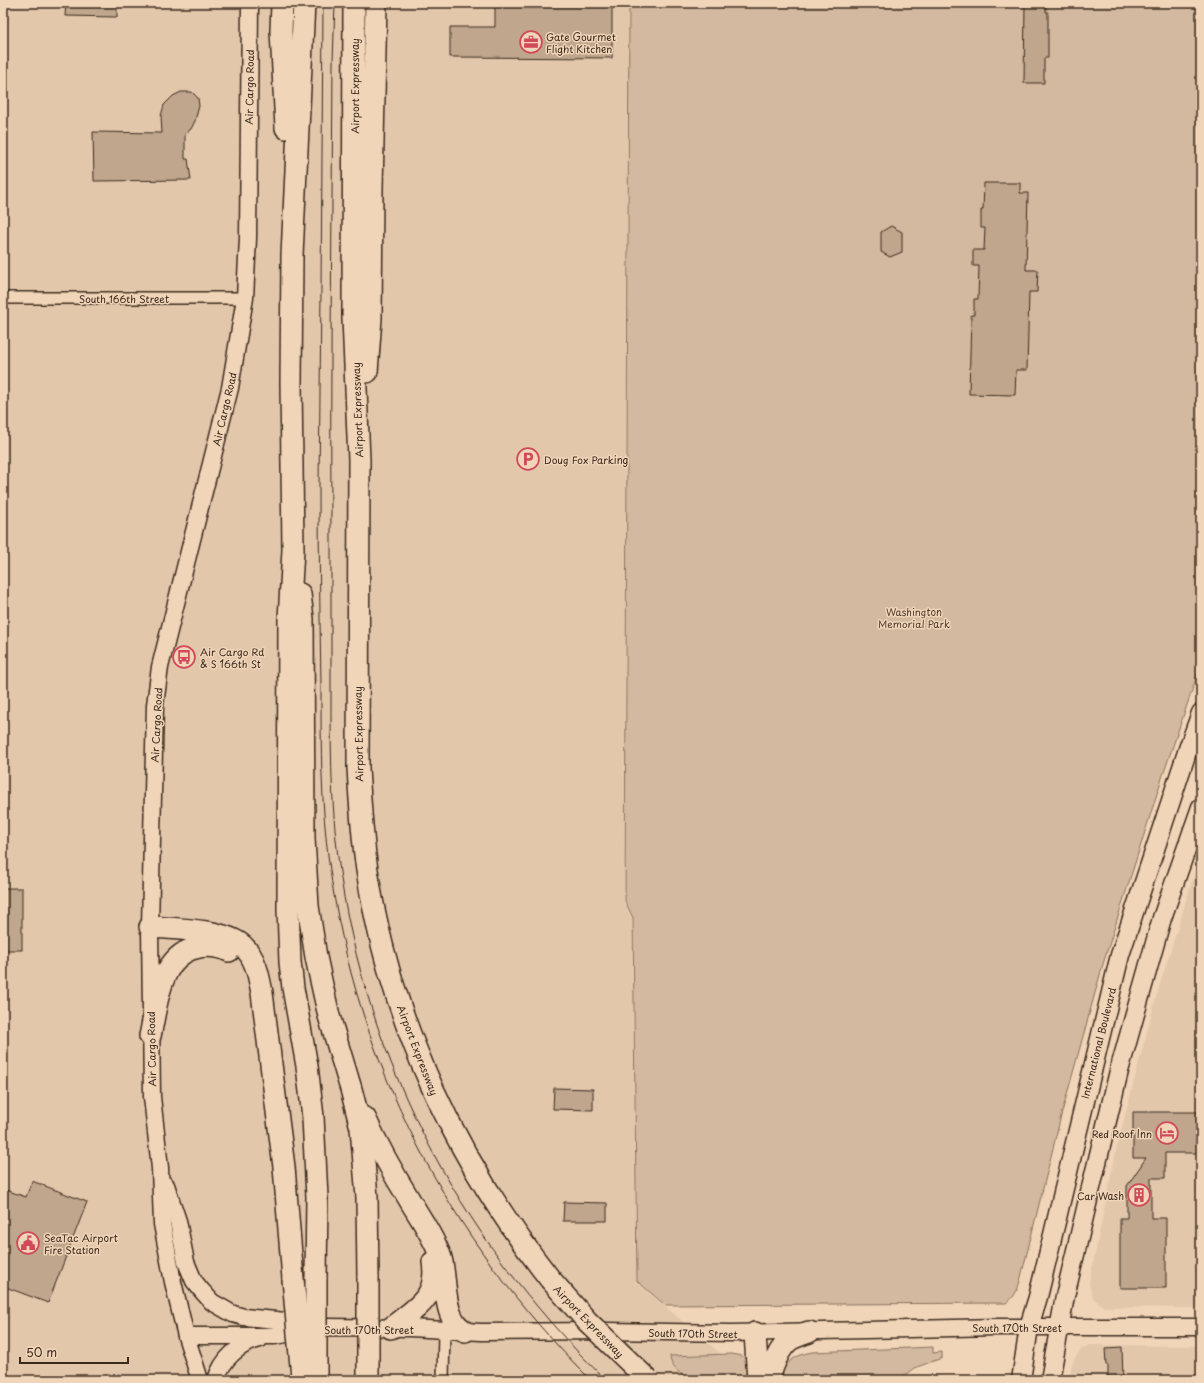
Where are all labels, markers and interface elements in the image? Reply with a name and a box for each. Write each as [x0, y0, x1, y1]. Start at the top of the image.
office icon: Gate Gourmet Flight Kitchen [518, 29, 544, 55]
place label: Gate Gourmet Flight Kitchen [546, 29, 616, 56]
street label: Airport Expressway [347, 38, 363, 134]
street label: Air Cargo Road [241, 49, 257, 125]
street label: South 166th Street [79, 291, 169, 306]
street label: Airport Expressway [348, 362, 367, 458]
street label: Air Cargo Road [208, 370, 240, 447]
parking icon: Doug Fox Parking [515, 446, 541, 472]
place label: Doug Fox Parking [544, 452, 629, 467]
park label: Washington Memorial Park [878, 604, 950, 631]
bus stop icon: Air Cargo Rd & S 166th St [171, 644, 197, 670]
place label: Air Cargo Rd & S 166th St [200, 644, 264, 671]
street label: Airport Expressway [350, 686, 367, 782]
street label: Air Cargo Road [147, 687, 165, 763]
street label: International Boulevard [1077, 986, 1119, 1100]
street label: Airport Expressway [393, 1003, 442, 1098]
street label: Air Cargo Road [143, 1011, 159, 1087]
hotel icon: Red Roof Inn [1154, 1120, 1180, 1146]
place label: Red Roof Inn [1092, 1126, 1152, 1141]
building icon: Car Wash [1126, 1182, 1152, 1208]
place label: Car Wash [1077, 1188, 1124, 1203]
public building icon: SeaTac Airport Fire Station [15, 1230, 41, 1256]
place label: SeaTac Airport Fire Station [44, 1230, 118, 1257]
street label: Airport Expressway [550, 1281, 628, 1361]
street label: South 170th Street [972, 1320, 1062, 1335]
street label: South 170th Street [324, 1322, 414, 1337]
street label: South 170th Street [648, 1325, 738, 1341]
scale bar [20, 1339, 128, 1365]
text: 50 m [26, 1343, 57, 1361]

